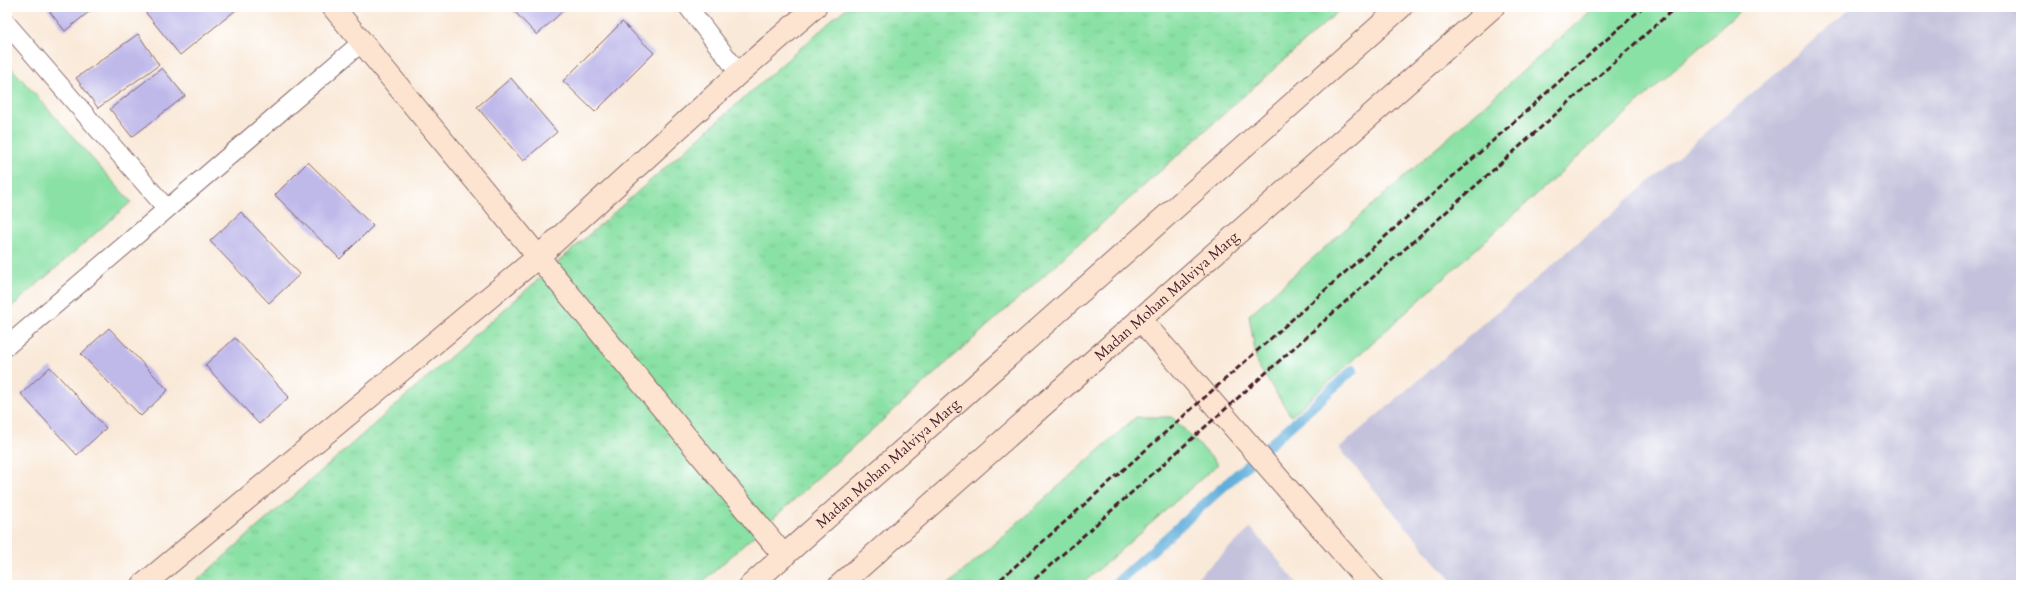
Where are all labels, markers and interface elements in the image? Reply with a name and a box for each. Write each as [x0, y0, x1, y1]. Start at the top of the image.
street label: Madan Mohan Malviya Marg [1090, 226, 1243, 365]
street label: Madan Mohan Malviya Marg [811, 394, 964, 533]

